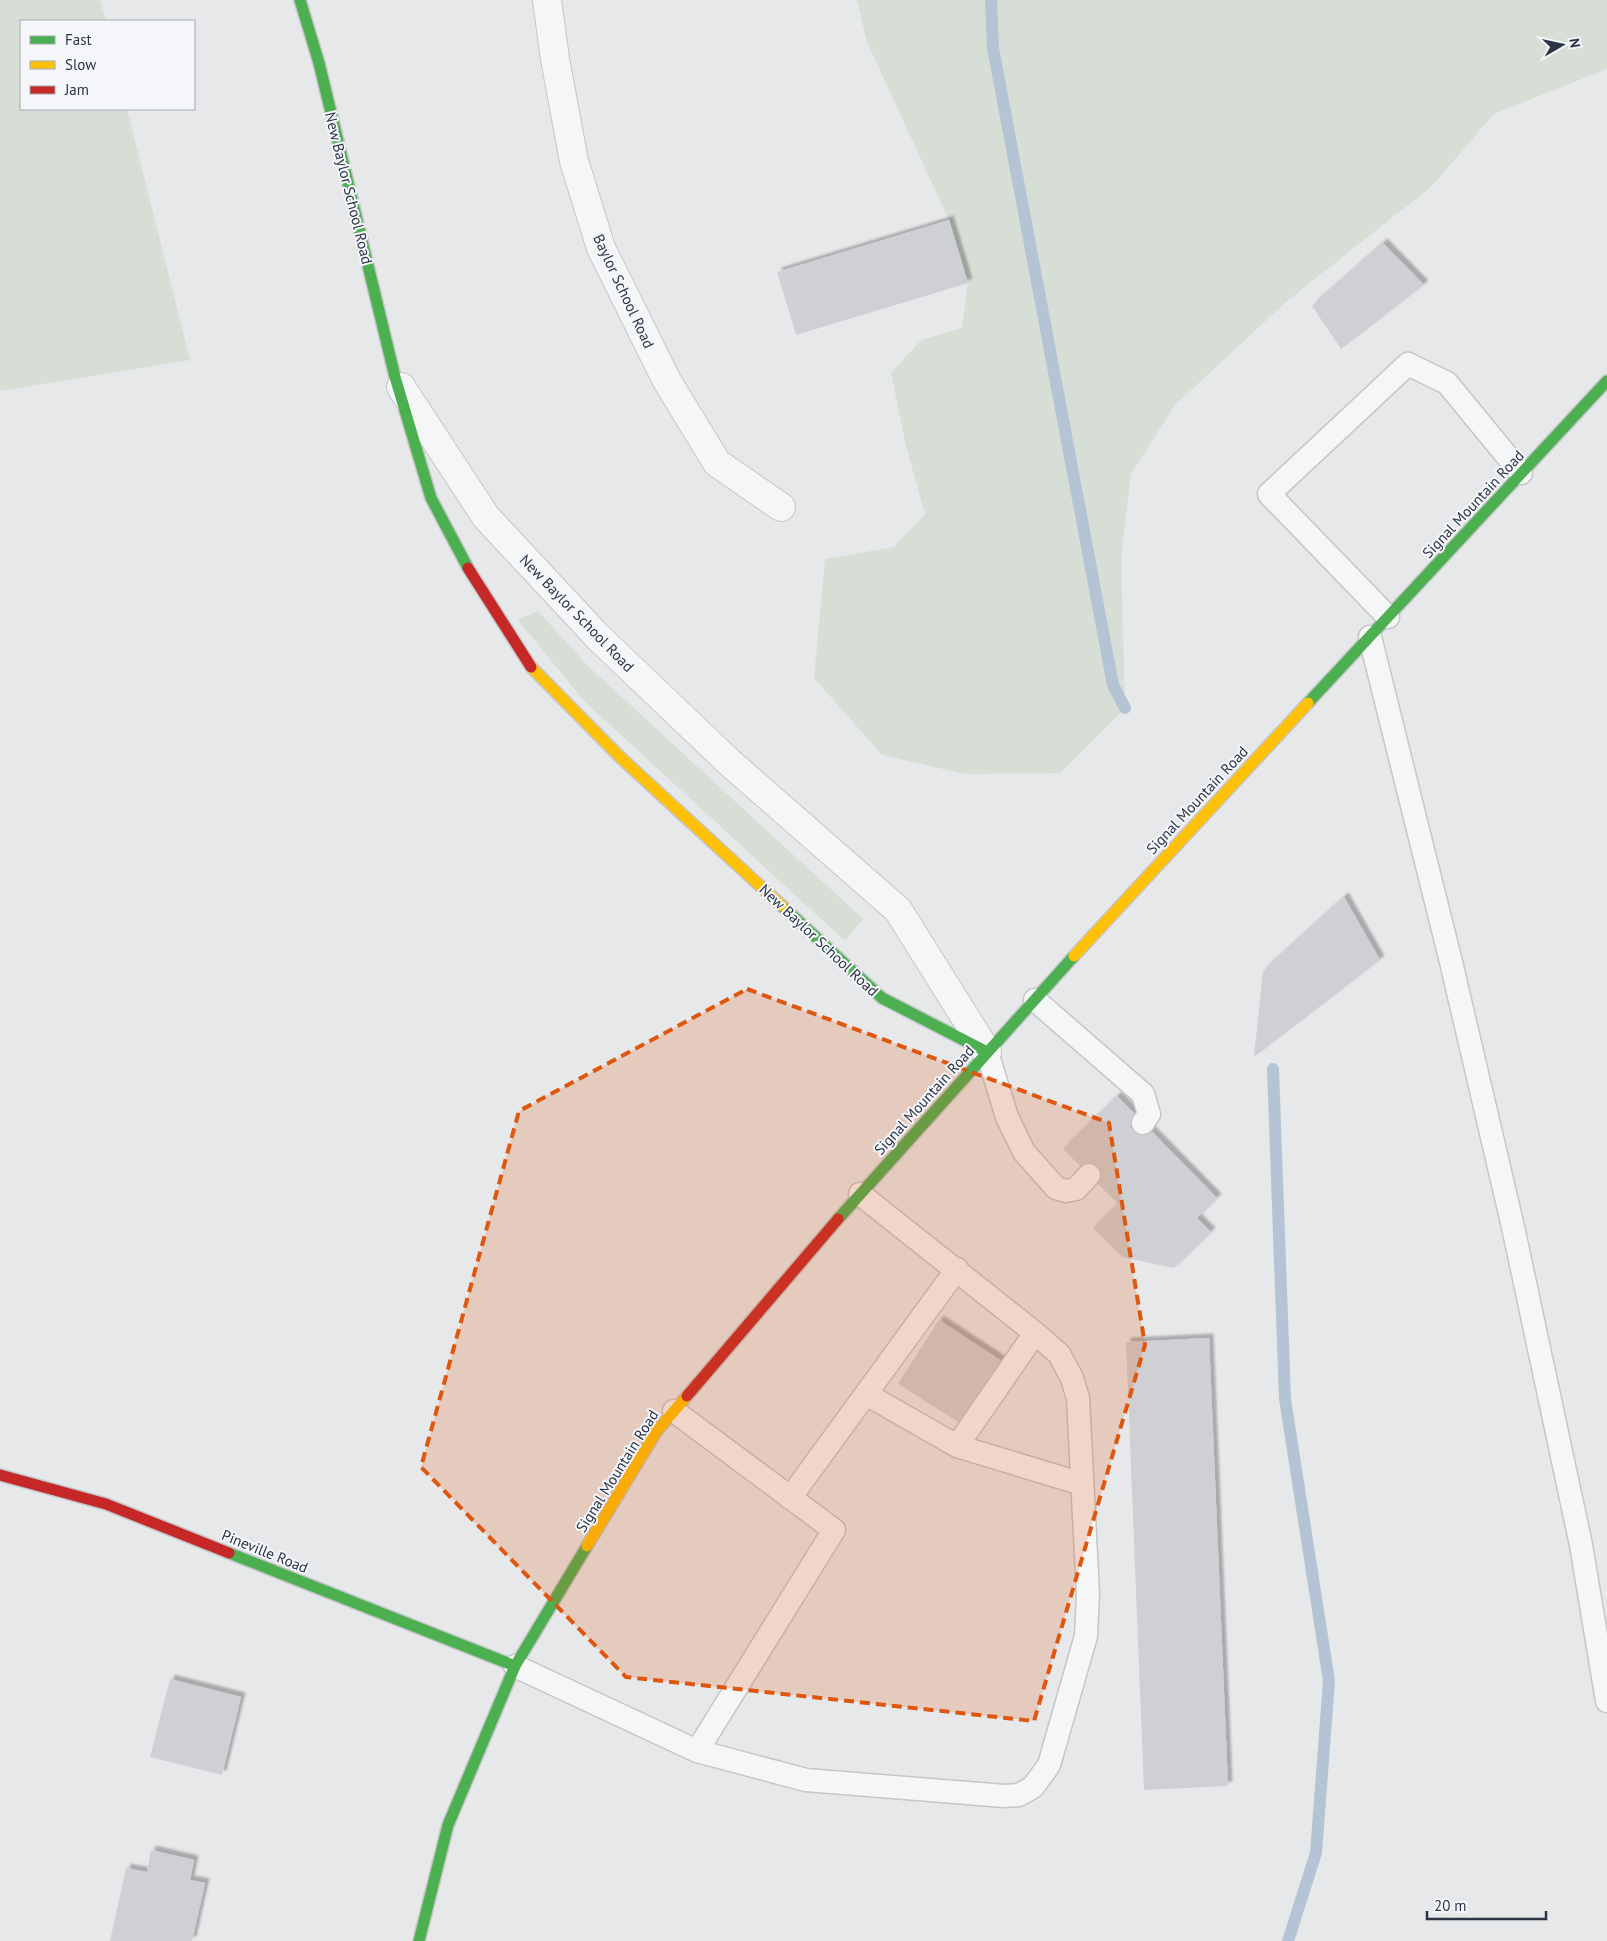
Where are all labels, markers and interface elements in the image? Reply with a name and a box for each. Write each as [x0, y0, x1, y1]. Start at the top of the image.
legend [20, 20, 195, 110]
north arrow [1537, 20, 1587, 70]
text: Fast [65, 30, 92, 49]
text: N [1565, 37, 1584, 49]
text: Slow [65, 55, 96, 74]
text: Jam [64, 80, 89, 99]
street label: New Baylor School Road [321, 110, 377, 266]
street label: Baylor School Road [589, 231, 659, 351]
street label: Signal Mountain Road [1418, 446, 1528, 562]
street label: New Baylor School Road [516, 550, 638, 676]
street label: Signal Mountain Road [1142, 742, 1252, 858]
street label: New Baylor School Road [755, 880, 883, 1000]
street label: Signal Mountain Road [870, 1041, 978, 1159]
street label: Signal Mountain Road [572, 1406, 662, 1536]
street label: Pineville Road [219, 1525, 311, 1577]
scale bar [1427, 1888, 1546, 1920]
text: 20 m [1434, 1896, 1467, 1915]

